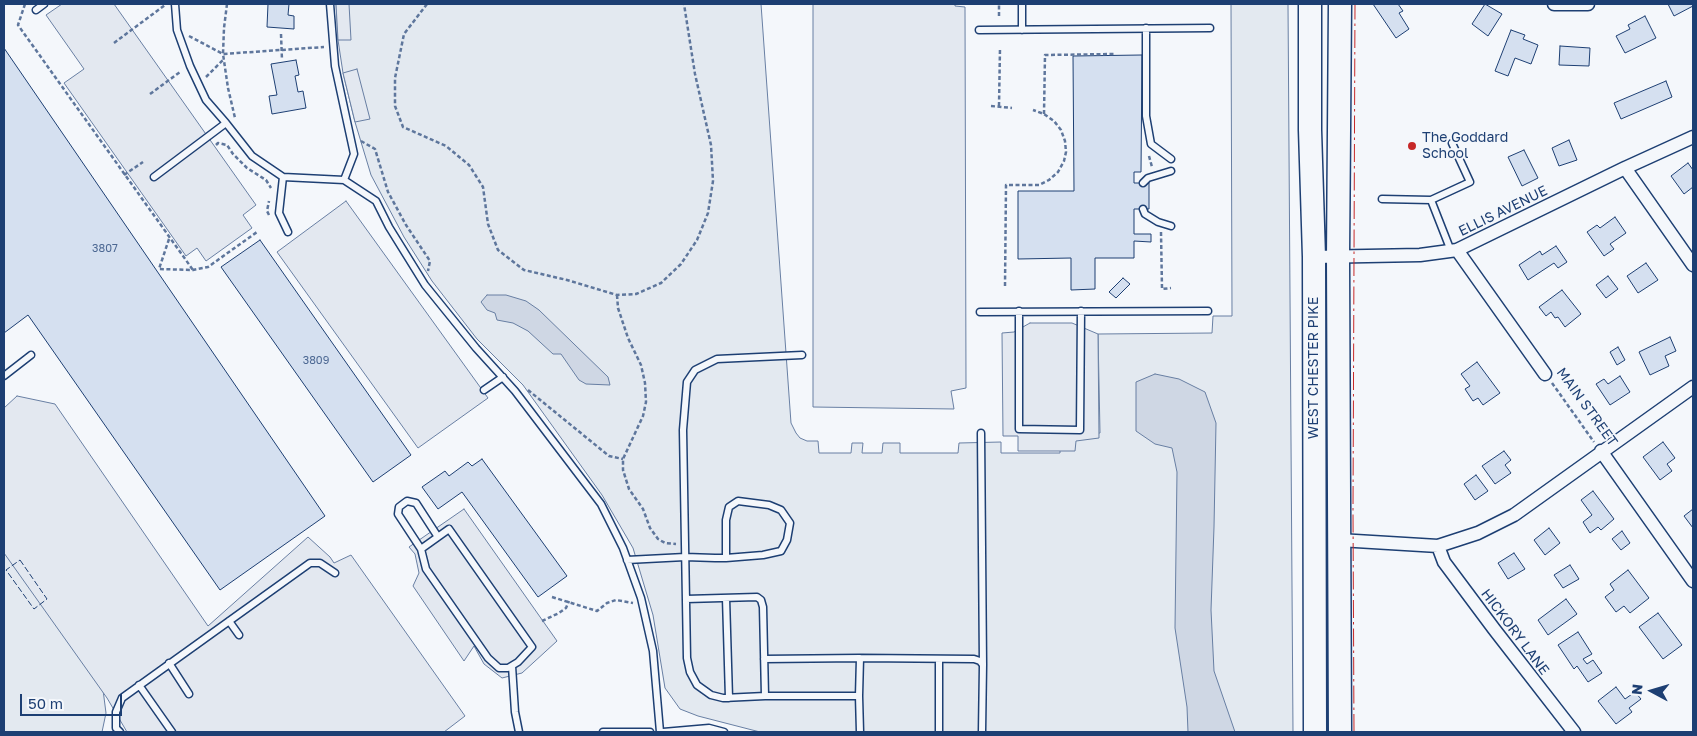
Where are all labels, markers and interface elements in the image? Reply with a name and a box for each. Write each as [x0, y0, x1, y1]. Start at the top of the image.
place label: The Goddard School [1422, 130, 1508, 162]
marker: The Goddard School [1406, 140, 1418, 152]
street label: ELLIS AVENUE [1456, 182, 1550, 240]
house number: 3807 [92, 242, 118, 256]
street label: WEST CHESTER PIKE [1306, 297, 1322, 439]
house number: 3809 [303, 354, 329, 368]
street label: MAIN STREET [1553, 364, 1621, 450]
street label: HICKORY LANE [1477, 586, 1553, 678]
north arrow [1627, 666, 1677, 716]
text: N [1628, 683, 1646, 696]
scale bar [22, 684, 125, 716]
text: 50 m [28, 694, 63, 712]

